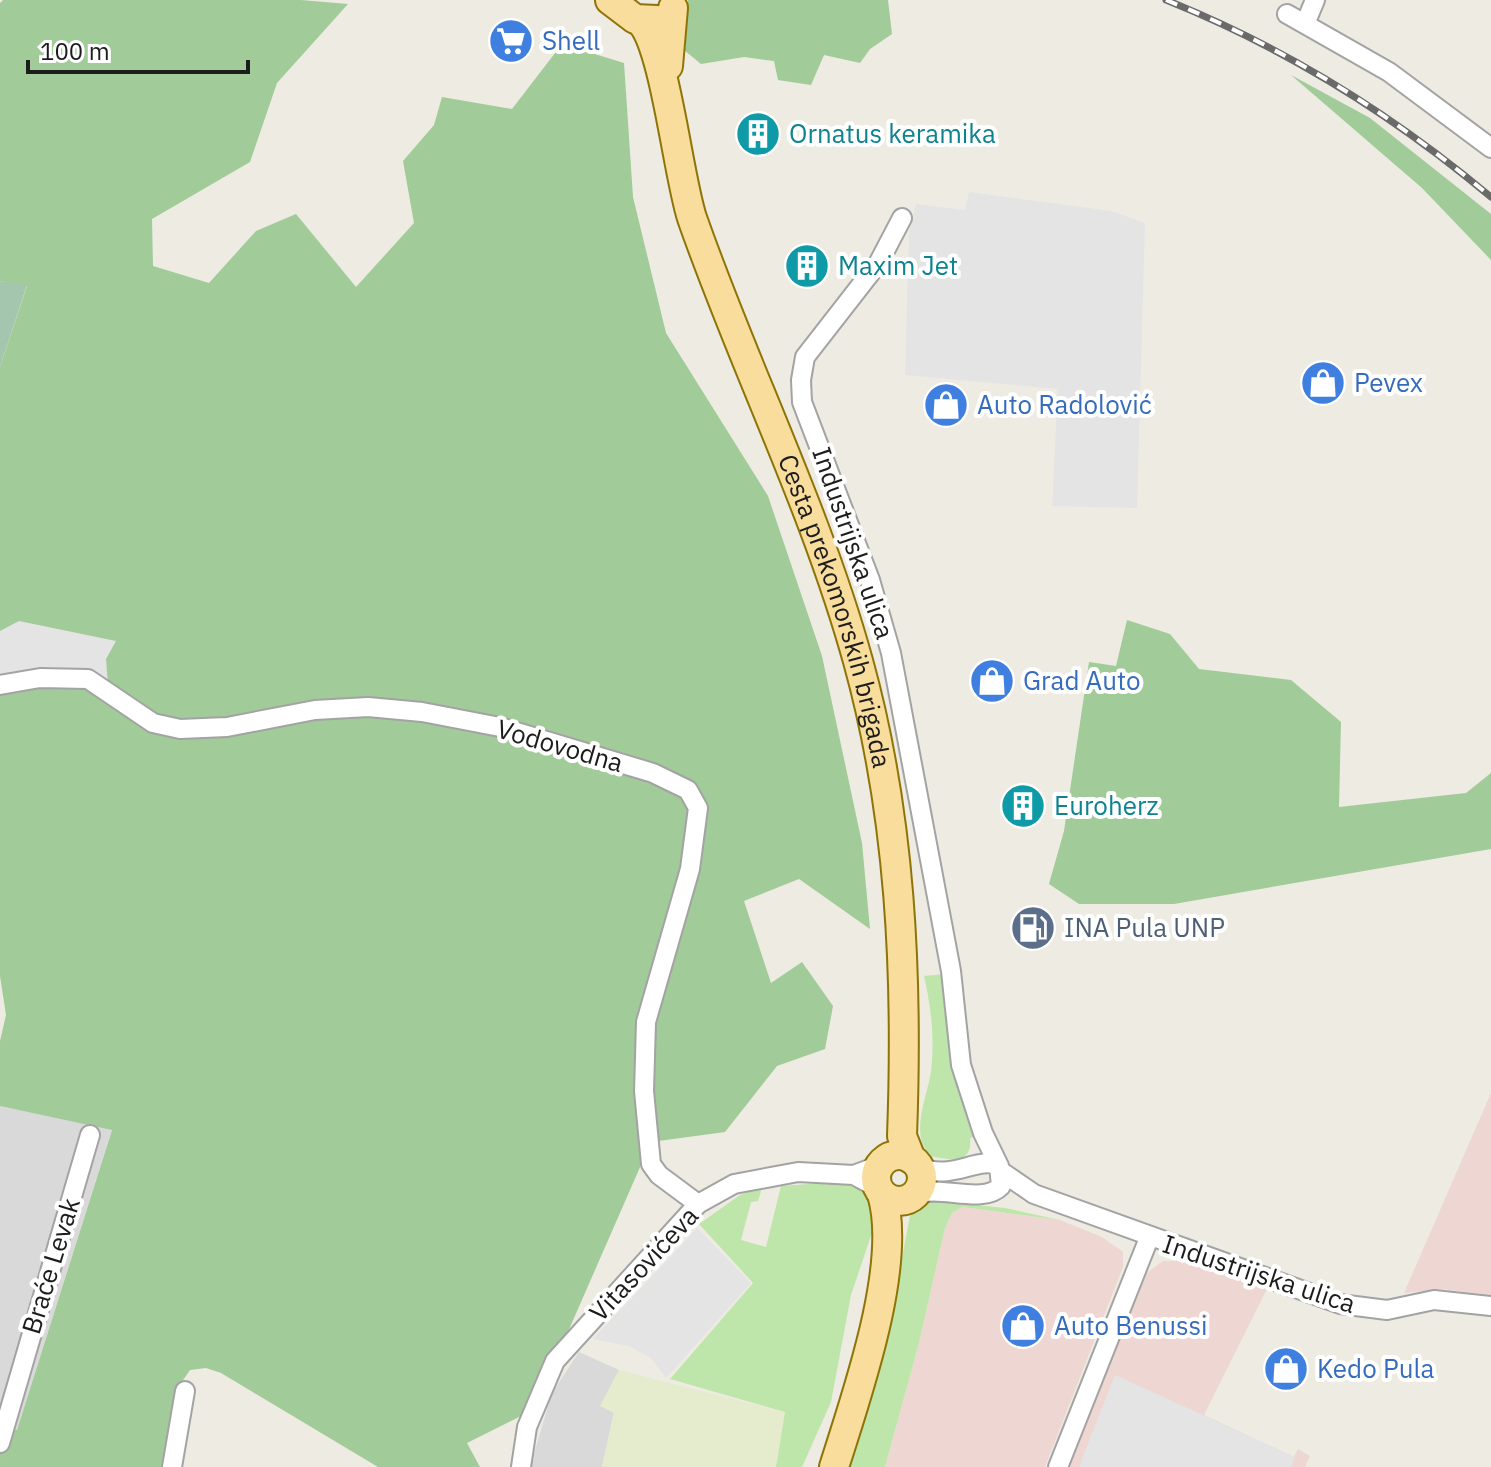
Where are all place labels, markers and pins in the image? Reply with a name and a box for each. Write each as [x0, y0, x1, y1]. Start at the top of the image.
supermarket icon: Shell [487, 17, 535, 65]
place label: Shell [542, 23, 600, 57]
building icon: Ornatus keramika [734, 110, 782, 158]
place label: Ornatus keramika [789, 116, 996, 150]
building icon: Maxim Jet [783, 242, 831, 290]
place label: Maxim Jet [838, 248, 958, 282]
shop icon: Pevex [1299, 359, 1347, 407]
place label: Pevex [1354, 365, 1423, 399]
shop icon: Auto Radolović [922, 381, 970, 429]
place label: Auto Radolović [977, 387, 1152, 421]
shop icon: Grad Auto [968, 657, 1016, 705]
place label: Grad Auto [1023, 663, 1141, 697]
building icon: Euroherz [999, 782, 1047, 830]
place label: Euroherz [1054, 788, 1159, 822]
fuel station icon: INA Pula UNP [1009, 904, 1057, 952]
place label: INA Pula UNP [1064, 910, 1225, 944]
shop icon: Auto Benussi [999, 1302, 1047, 1350]
place label: Auto Benussi [1054, 1308, 1208, 1342]
shop icon: Kedo Pula [1262, 1345, 1310, 1393]
place label: Kedo Pula [1317, 1351, 1434, 1385]

